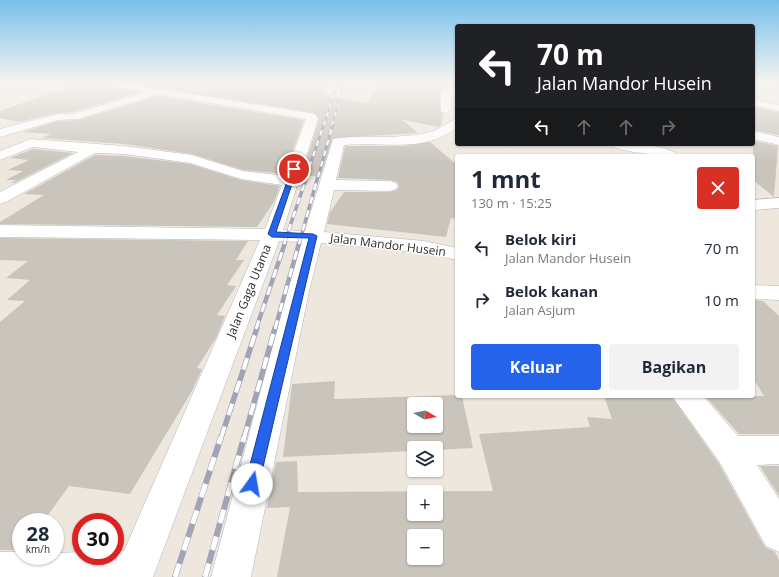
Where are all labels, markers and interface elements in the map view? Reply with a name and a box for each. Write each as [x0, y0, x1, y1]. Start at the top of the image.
text: 70 m [537, 35, 604, 73]
icon: left [471, 40, 523, 92]
text: Jalan Mandor Husein [537, 71, 712, 95]
icon: left [531, 116, 553, 138]
icon: ahead [573, 116, 595, 138]
icon: ahead [615, 116, 637, 138]
icon: right [657, 116, 679, 138]
pin [277, 152, 311, 186]
icon: arrive [283, 158, 305, 180]
text: 1 mnt [471, 162, 541, 195]
button: close [697, 167, 739, 209]
text: 130 m · 15:25 [471, 194, 552, 212]
street label: Jalan Mandor Husein [328, 229, 447, 260]
text: Belok kiri [505, 229, 576, 249]
icon: left [471, 237, 493, 259]
text: 70 m [704, 238, 739, 258]
street label: Jalan Gaga Utama [222, 242, 275, 341]
text: Jalan Mandor Husein [505, 249, 631, 267]
text: Belok kanan [505, 281, 598, 301]
icon: right [471, 289, 493, 311]
text: 10 m [704, 290, 739, 310]
text: Jalan Asjum [505, 301, 575, 319]
button: Keluar [471, 344, 601, 390]
button: Bagikan [609, 344, 739, 390]
north arrow [407, 397, 443, 433]
map controls [407, 397, 443, 565]
button: layers [407, 441, 443, 477]
position arrow [231, 463, 273, 505]
button: + [407, 485, 443, 521]
speed limit sign: 30 [72, 513, 124, 565]
text: 28 [27, 520, 49, 547]
button: − [407, 529, 443, 565]
text: km/h [26, 542, 50, 556]

